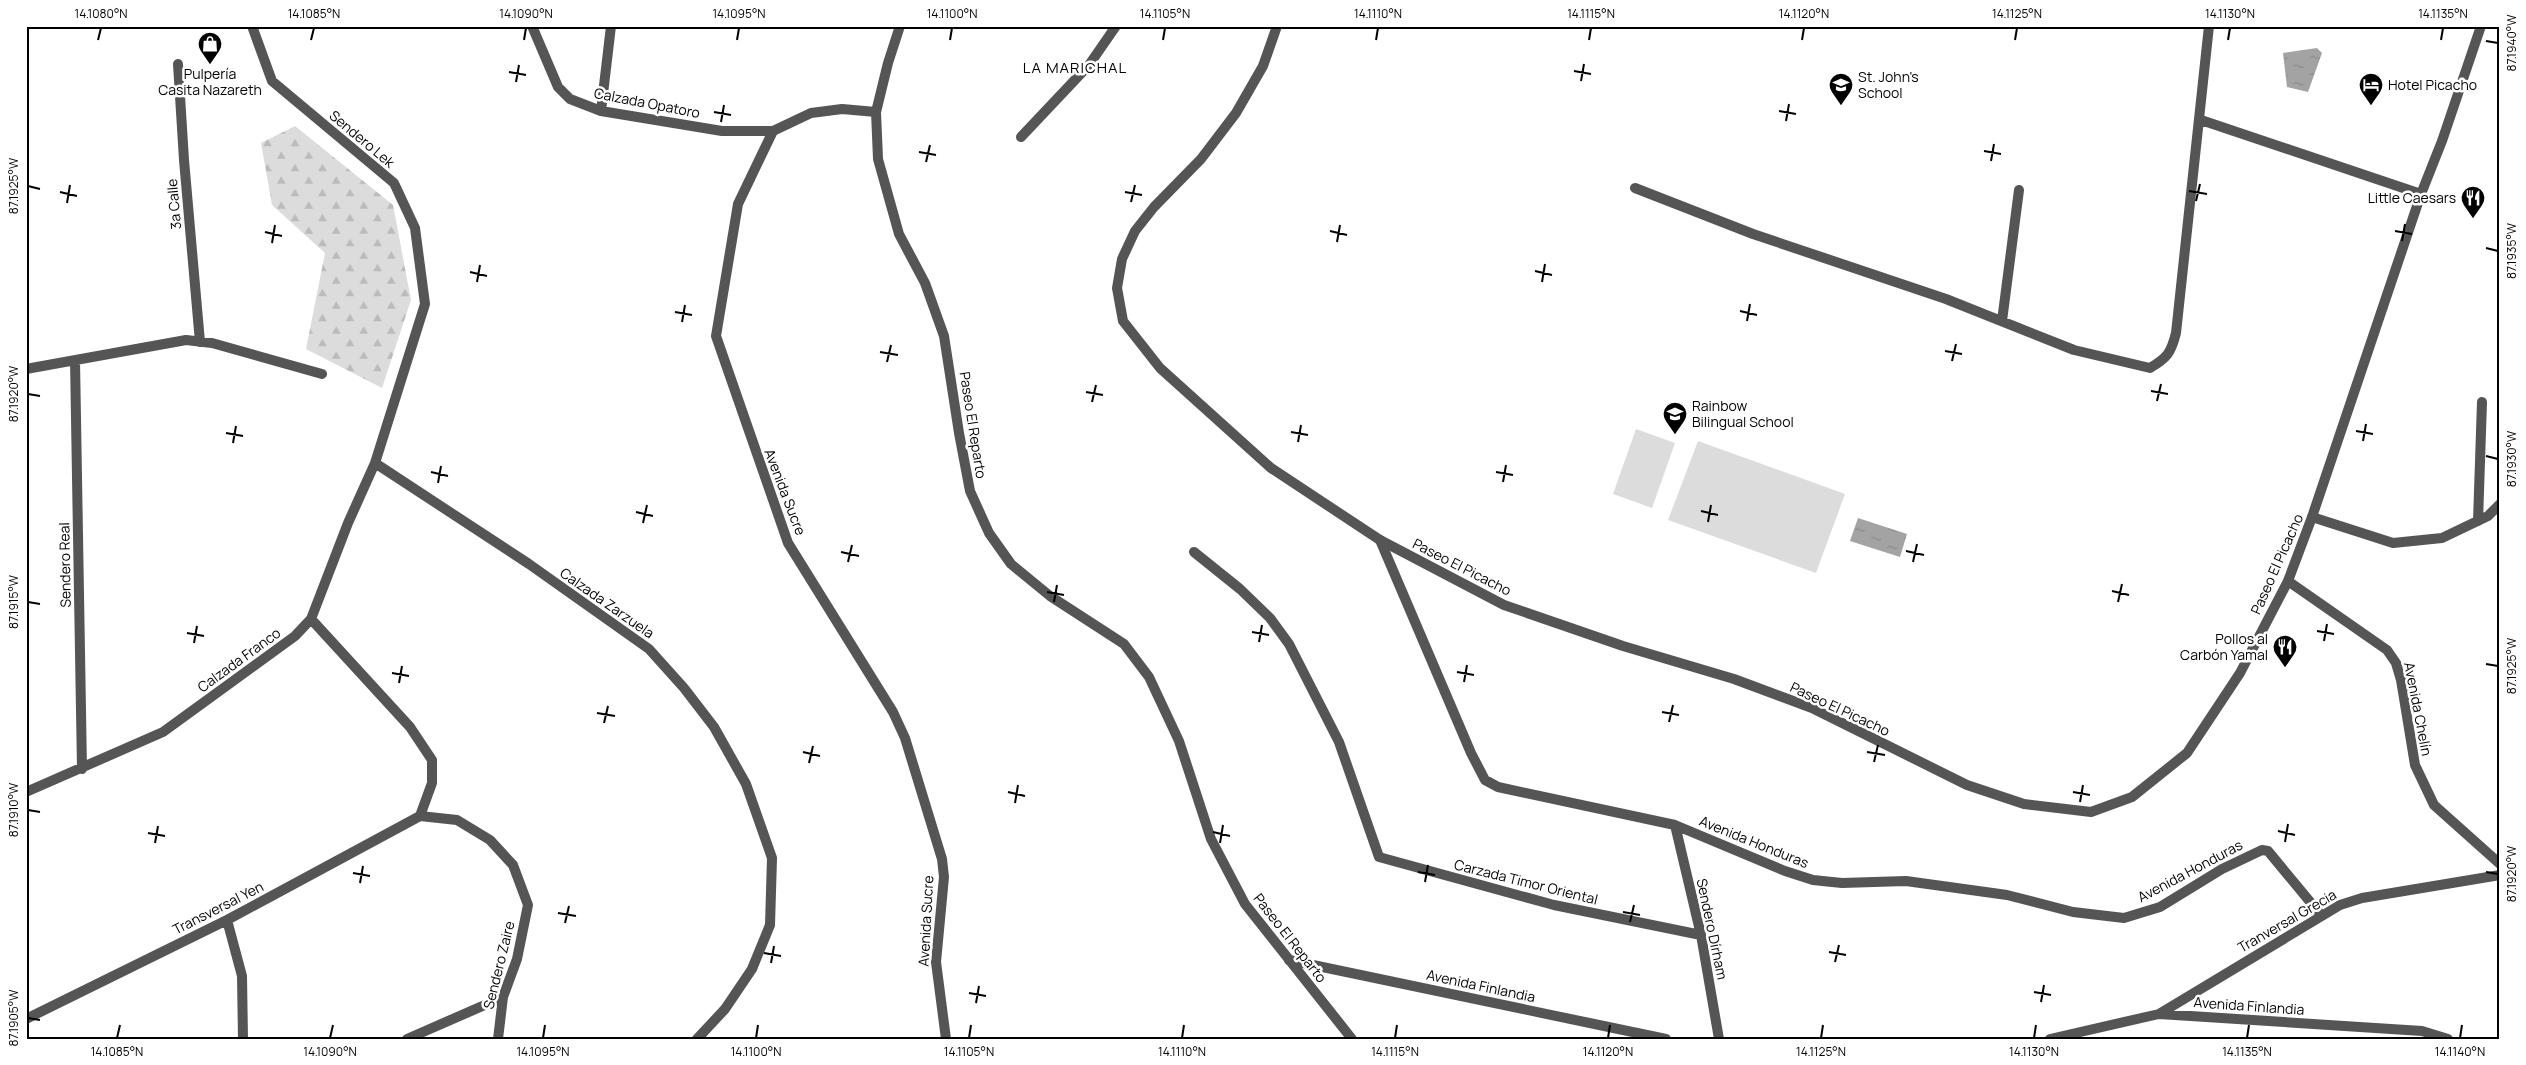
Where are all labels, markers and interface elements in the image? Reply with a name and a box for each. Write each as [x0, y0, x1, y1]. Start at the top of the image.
text: 14.1080°N [74, 5, 128, 22]
text: 14.1085°N [288, 5, 340, 22]
text: 14.1090°N [499, 5, 553, 22]
text: 14.1095°N [712, 5, 766, 22]
text: 14.1100°N [927, 5, 977, 22]
text: 14.1105°N [1140, 5, 1190, 22]
text: 14.1110°N [1354, 5, 1402, 22]
text: 14.1115°N [1567, 5, 1615, 22]
text: 14.1120°N [1779, 5, 1829, 22]
text: 14.1125°N [1992, 5, 2042, 22]
text: 14.1130°N [2205, 5, 2255, 22]
text: 14.1135°N [2418, 5, 2468, 22]
text: 87.1940°W [2503, 14, 2520, 71]
shop icon: Pulpería Casita Nazareth [197, 31, 223, 65]
district label: LA MARICHAL [1023, 57, 1127, 78]
place label: Pulpería Casita Nazareth [158, 64, 262, 99]
place label: St. John's School [1858, 67, 1919, 102]
school or university icon: St. John's School [1828, 72, 1854, 106]
hotel icon: Hotel Picacho [2358, 72, 2384, 106]
place label: Hotel Picacho [2388, 75, 2477, 94]
street label: Calzada Opatoro [592, 83, 702, 122]
street label: Sendero Lek [326, 106, 400, 172]
text: 87.1925°W [5, 157, 22, 214]
street label: 3a Calle [162, 178, 185, 230]
restaurant icon: Little Caesars [2460, 185, 2486, 219]
place label: Little Caesars [2368, 188, 2456, 207]
text: 87.1935°W [2503, 222, 2520, 279]
text: 87.1920°W [5, 365, 22, 422]
street label: Paseo El Reparto [956, 370, 991, 480]
place label: Rainbow Bilingual School [1692, 396, 1794, 431]
school or university icon: Rainbow Bilingual School [1662, 401, 1688, 435]
text: 87.1930°W [2503, 430, 2520, 487]
street label: Avenida Sucre [760, 446, 811, 538]
street label: Paseo El Picacho [2246, 511, 2307, 617]
street label: Sendero Real [54, 522, 75, 608]
street label: Paseo El Picacho [1410, 534, 1515, 600]
street label: Calzada Zarzuela [556, 563, 658, 642]
text: 87.1915°W [5, 574, 22, 629]
street label: Calzada Franco [193, 623, 284, 696]
place label: Pollos al Carbón Yamal [2180, 629, 2268, 664]
restaurant icon: Pollos al Carbón Yamal [2272, 634, 2298, 668]
text: 87.1925°W [2503, 637, 2520, 694]
street label: Avenida Chelín [2400, 660, 2437, 757]
street label: Paseo El Picacho [1787, 677, 1893, 740]
text: 87.1910°W [5, 782, 22, 837]
street label: Avenida Honduras [1697, 811, 1812, 872]
street label: Avenida Honduras [2134, 835, 2246, 906]
text: 87.1920°W [2503, 845, 2520, 902]
street label: Carzada Timor Oriental [1452, 854, 1600, 909]
street label: Avenida Sucre [914, 875, 937, 967]
street label: Transversal Yen [169, 877, 266, 939]
street label: Sendero Dírham [1692, 877, 1733, 981]
street label: Tranversal Grecia [2234, 885, 2340, 957]
street label: Paseo El Reparto [1250, 889, 1331, 986]
street label: Sendero Zaire [478, 919, 519, 1011]
street label: Avenida Finlandia [1425, 965, 1537, 1006]
text: 87.1905°W [5, 989, 22, 1046]
street label: Avenida Finlandia [2193, 992, 2305, 1019]
text: 14.1085°N [91, 1043, 143, 1060]
text: 14.1090°N [303, 1043, 357, 1060]
text: 14.1095°N [516, 1043, 570, 1060]
text: 14.1100°N [731, 1043, 781, 1060]
text: 14.1105°N [944, 1043, 994, 1060]
text: 14.1110°N [1158, 1043, 1206, 1060]
text: 14.1115°N [1371, 1043, 1419, 1060]
text: 14.1120°N [1583, 1043, 1633, 1060]
text: 14.1125°N [1796, 1043, 1846, 1060]
text: 14.1130°N [2009, 1043, 2059, 1060]
text: 14.1135°N [2222, 1043, 2272, 1060]
text: 14.1140°N [2435, 1043, 2485, 1060]

